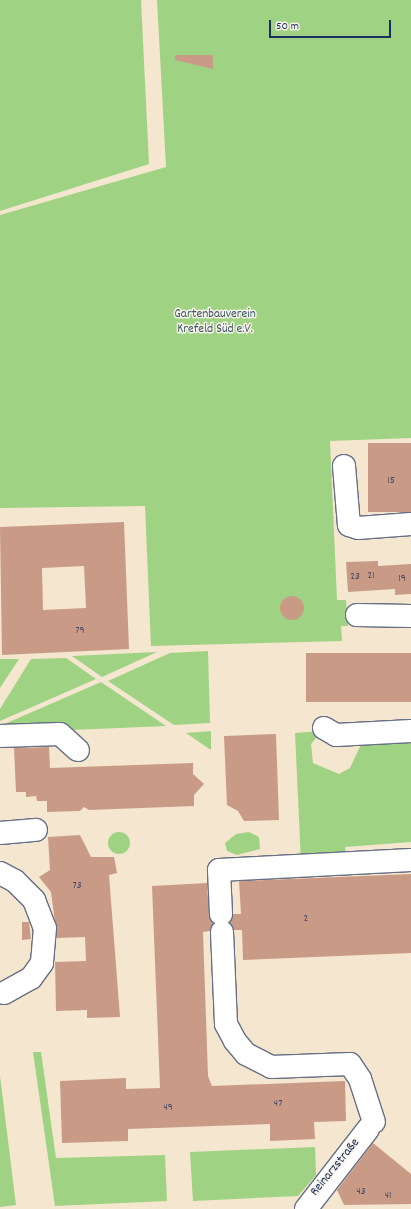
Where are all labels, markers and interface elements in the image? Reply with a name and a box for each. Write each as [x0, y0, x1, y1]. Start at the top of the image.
scale bar [271, 12, 393, 38]
text: 50 m [276, 18, 299, 35]
park label: Gartenbauverein Krefeld Süd e.V. [174, 308, 256, 339]
house number: 15 [387, 474, 395, 488]
house number: 21 [367, 569, 375, 583]
house number: 23 [350, 570, 360, 584]
house number: 19 [398, 572, 406, 586]
house number: 79 [75, 624, 85, 638]
house number: 73 [72, 879, 82, 893]
house number: 2 [304, 912, 308, 926]
house number: 47 [274, 1097, 282, 1111]
house number: 49 [163, 1101, 173, 1115]
street label: Reinarzstraße [308, 1136, 364, 1200]
house number: 43 [356, 1185, 366, 1199]
house number: 41 [385, 1189, 391, 1203]

